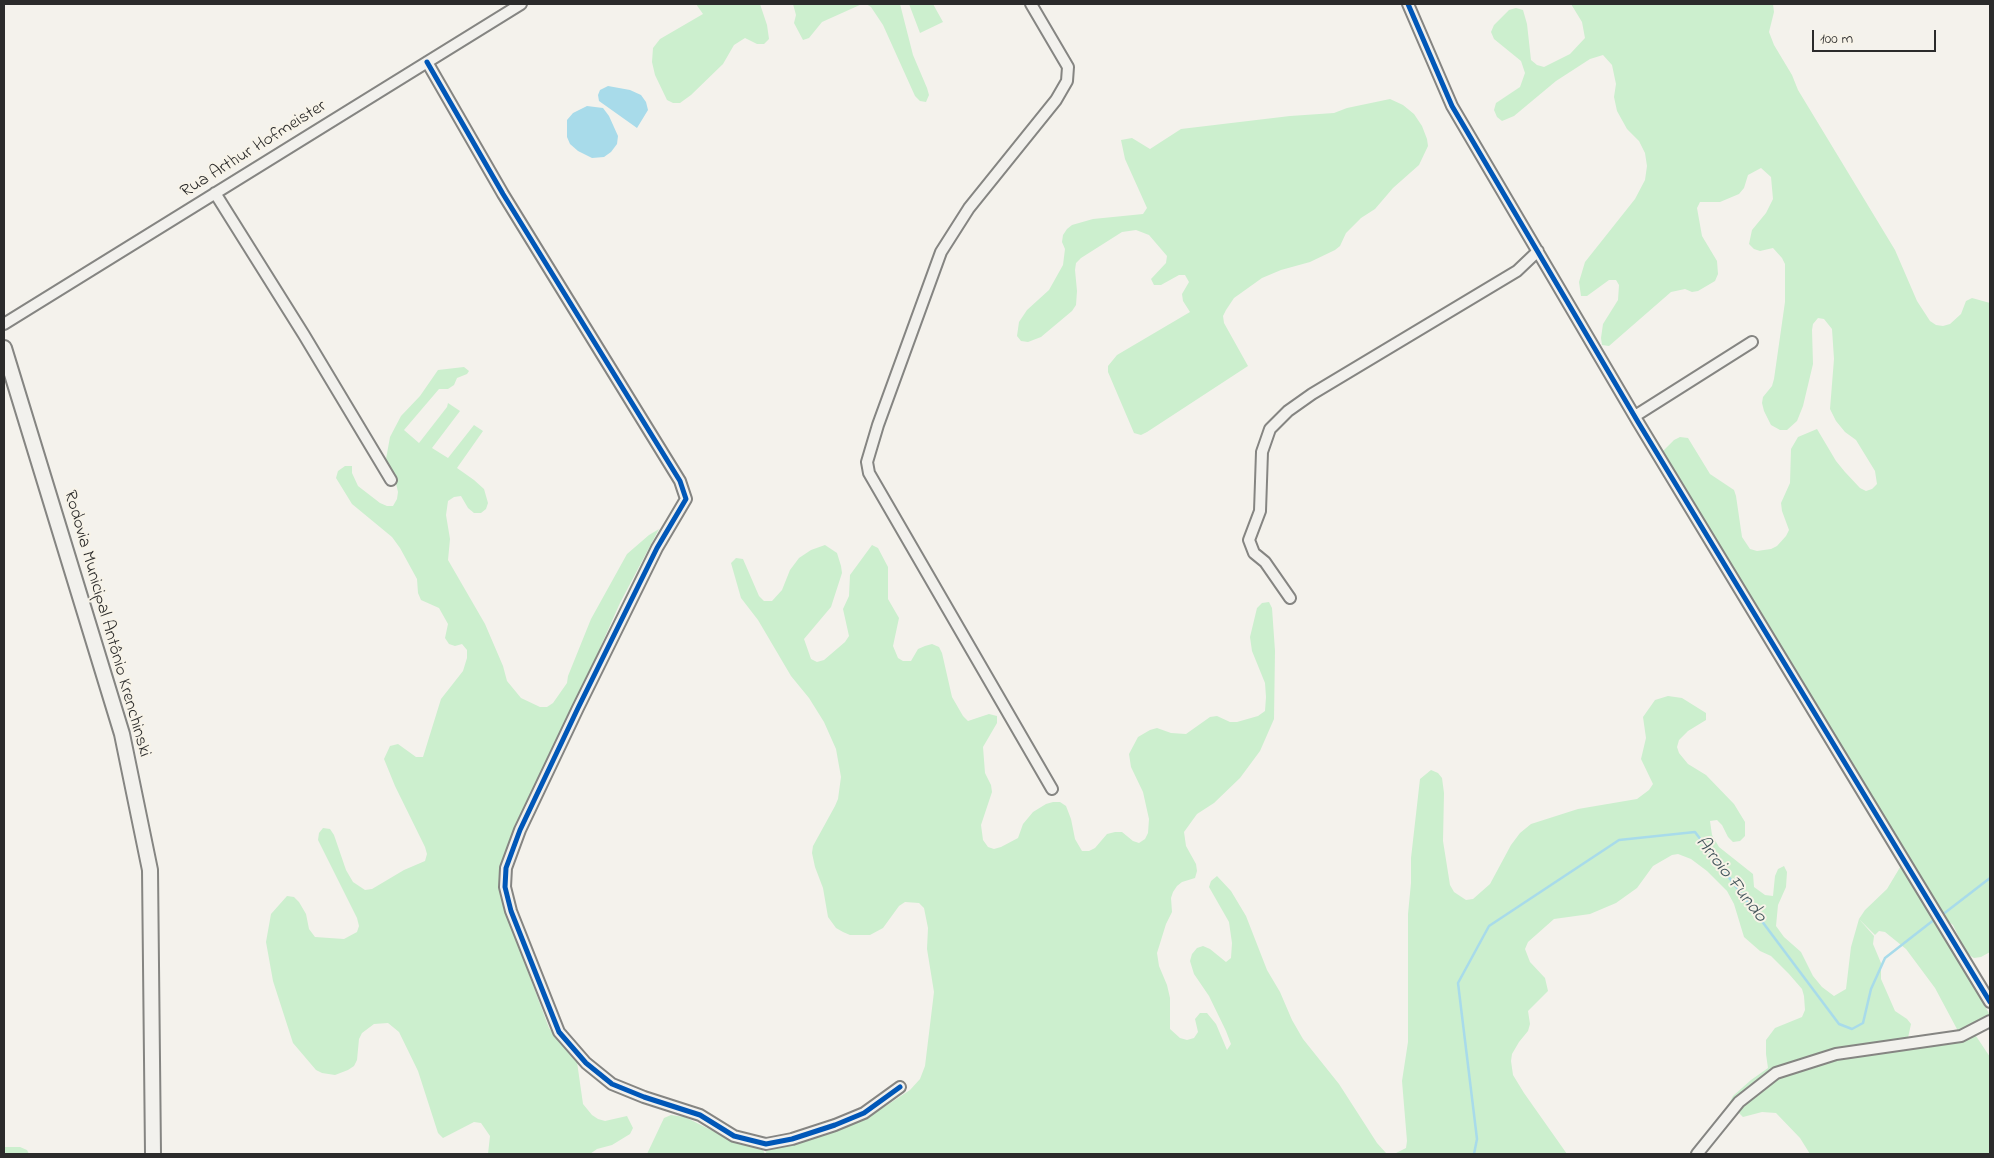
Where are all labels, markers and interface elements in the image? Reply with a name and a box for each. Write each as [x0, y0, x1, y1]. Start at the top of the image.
scale bar [1814, 20, 1938, 52]
text: 100 m [1820, 28, 1853, 50]
street label: Rua Arthur Hofmeister [177, 96, 331, 204]
street label: Rodovia Municipal Antônio Krenchinski [58, 488, 154, 760]
water label: Arroio Fundo [1689, 832, 1771, 928]

